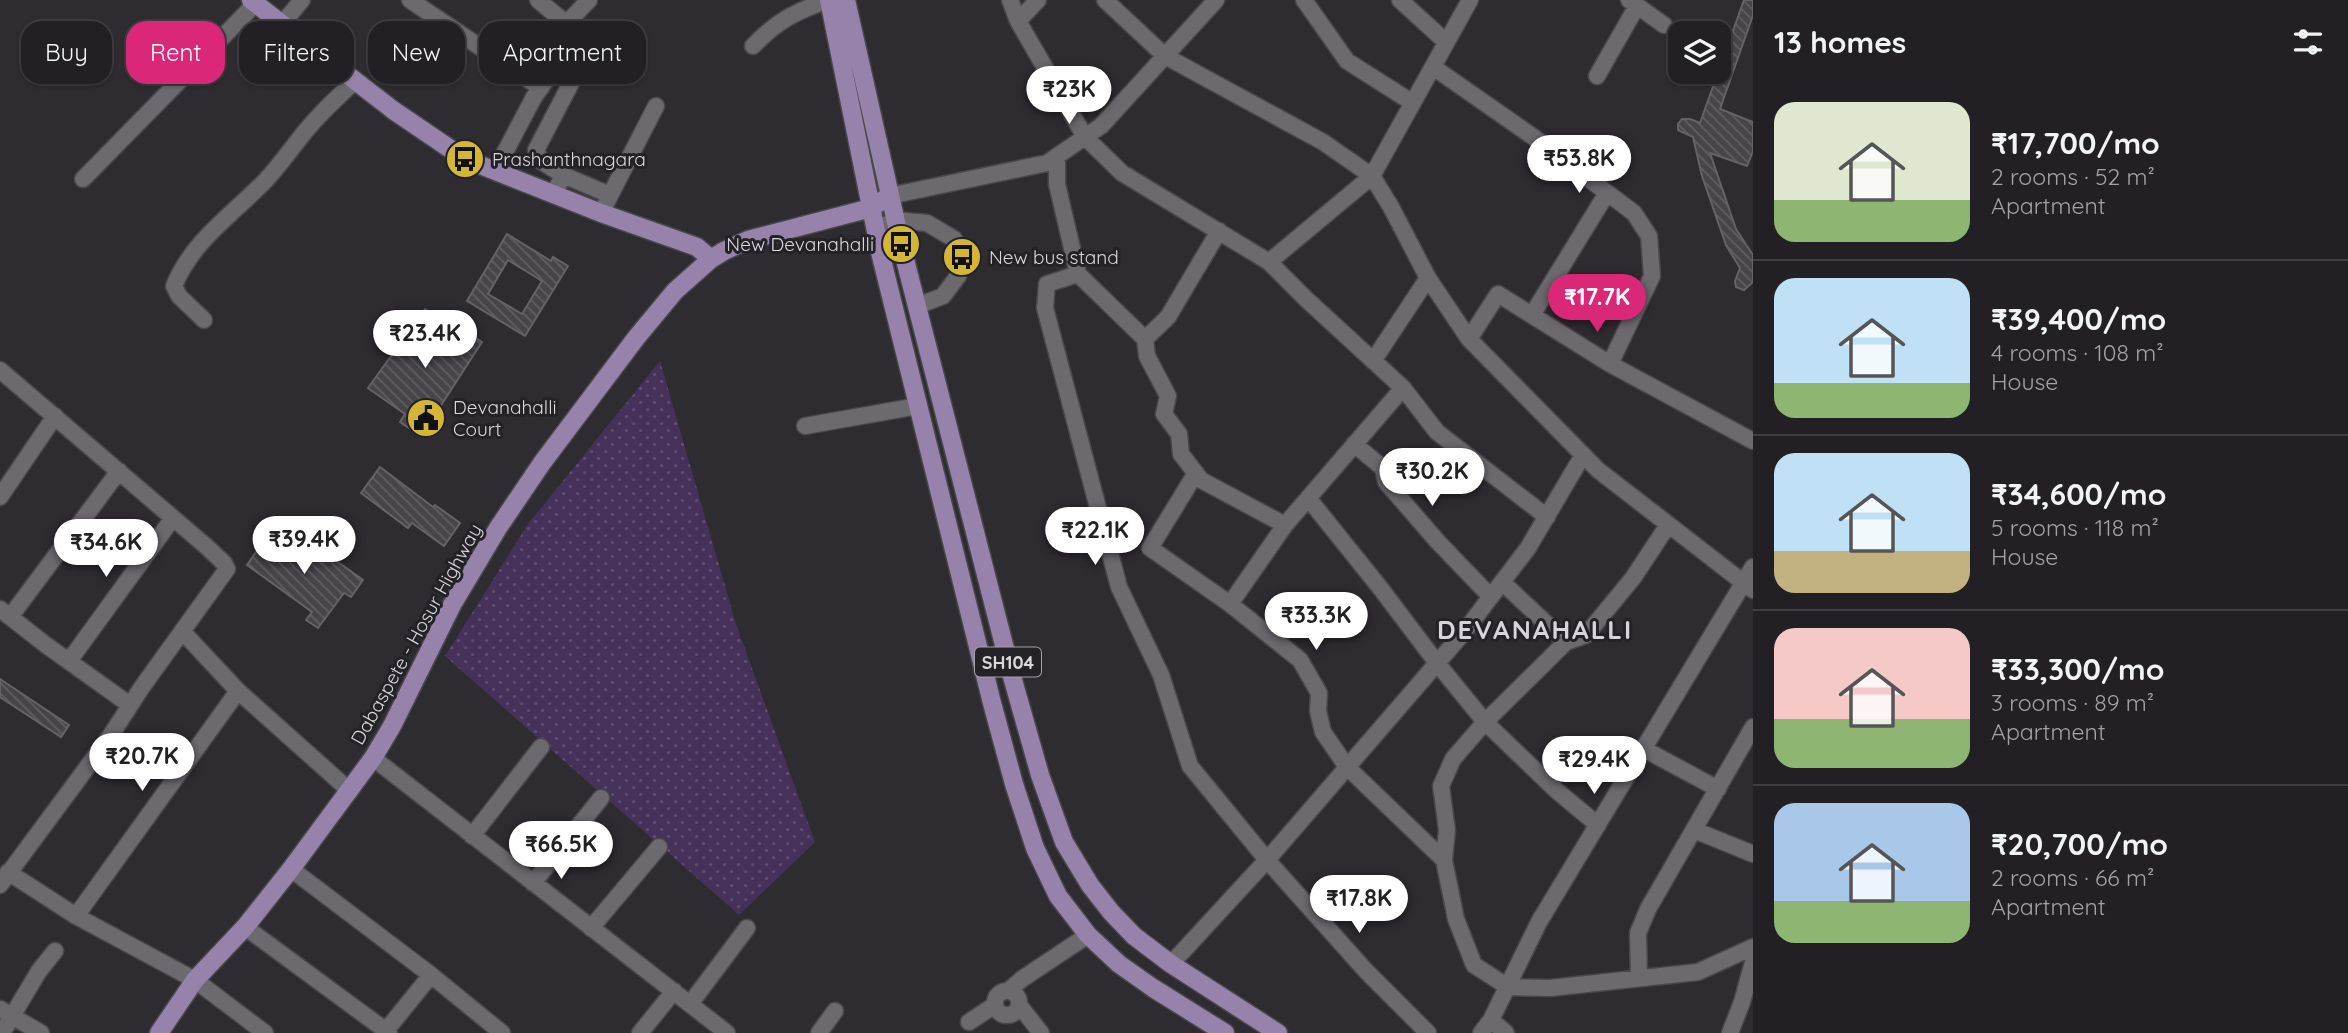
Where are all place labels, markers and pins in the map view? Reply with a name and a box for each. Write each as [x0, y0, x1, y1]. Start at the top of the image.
pin: ₹23K [1028, 66, 1110, 126]
pin: ₹53.8K [1522, 136, 1636, 195]
bus stop icon: Prashanthnagara [444, 138, 486, 180]
place label: Prashanthnagara [492, 147, 646, 171]
bus stop icon: New Devanahalli [880, 223, 922, 265]
place label: New Devanahalli [726, 232, 874, 256]
bus stop icon: New bus stand [941, 236, 983, 278]
place label: New bus stand [989, 245, 1119, 269]
pin: ₹17.7K [1540, 274, 1654, 334]
pin: ₹23.4K [368, 310, 482, 370]
place label: Devanahalli Court [453, 395, 557, 441]
public building icon: Devanahalli Court [405, 397, 447, 439]
pin: ₹30.2K [1375, 448, 1489, 508]
pin: ₹22.1K [1038, 508, 1152, 567]
pin: ₹39.4K [247, 516, 361, 576]
pin: ₹34.6K [49, 520, 163, 579]
pin: ₹33.3K [1259, 592, 1373, 652]
pin: ₹20.7K [85, 734, 199, 793]
pin: ₹29.4K [1537, 736, 1651, 796]
pin: ₹66.5K [504, 822, 618, 881]
pin: ₹17.8K [1302, 876, 1416, 935]

